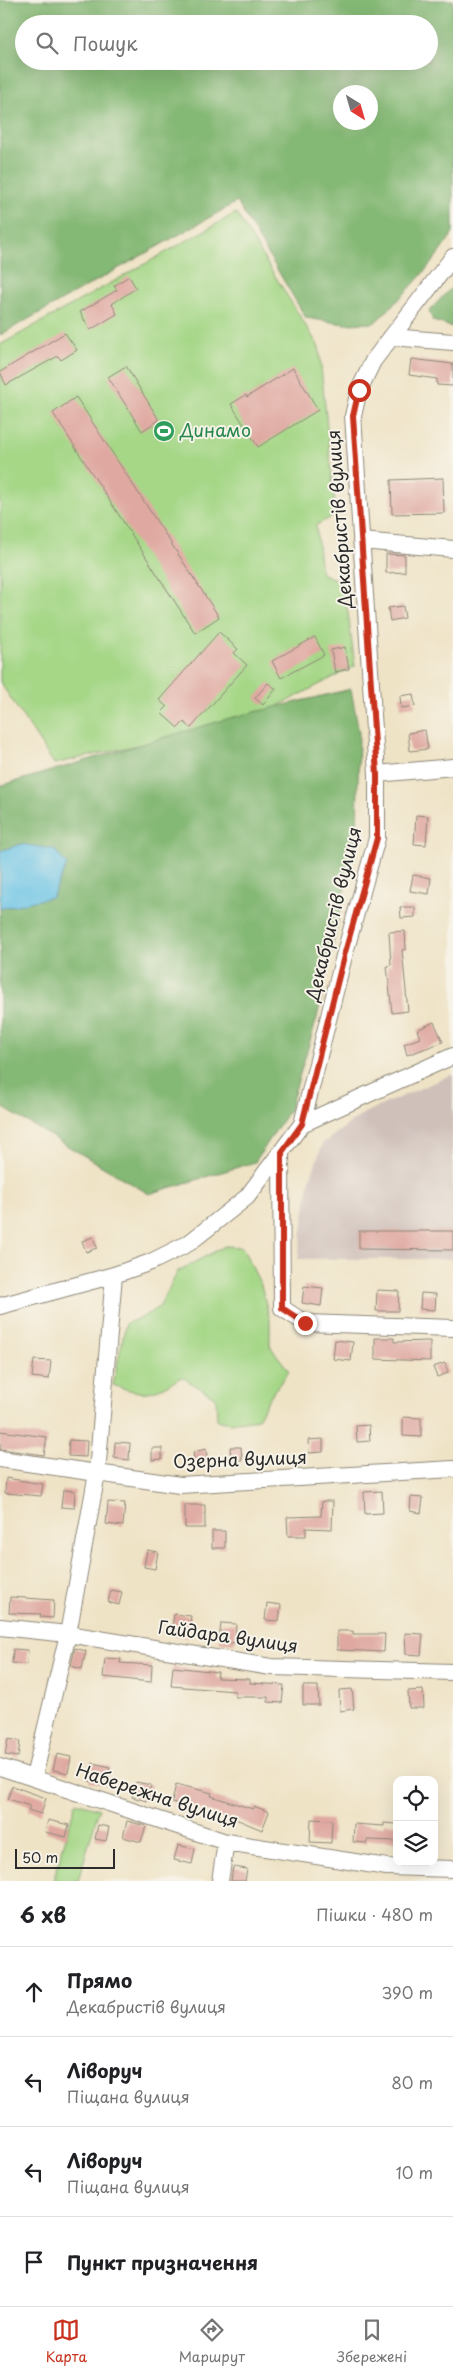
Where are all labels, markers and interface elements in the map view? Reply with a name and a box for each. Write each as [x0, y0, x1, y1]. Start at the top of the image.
search box [15, 15, 438, 70]
icon: search [33, 29, 61, 57]
text: Пошук [73, 29, 138, 57]
north arrow [333, 85, 378, 130]
route start [348, 379, 371, 402]
place label: Динамо [179, 416, 251, 443]
sports icon: Динамо [152, 419, 176, 443]
street label: Декабристів вулиця [319, 429, 358, 610]
street label: Декабристів вулиця [298, 824, 367, 1005]
route end [294, 1312, 317, 1335]
street label: Озерна вулиця [172, 1443, 307, 1474]
street label: Гайдара вулиця [157, 1612, 300, 1659]
street label: Набережна вулиця [73, 1756, 242, 1834]
map controls [393, 1776, 438, 1866]
button: locate [393, 1776, 438, 1821]
button: layers [393, 1821, 438, 1866]
scale bar [15, 1846, 115, 1869]
text: 50 m [22, 1847, 58, 1868]
text: 6 хв [20, 1898, 66, 1930]
text: Пішки · 480 m [316, 1902, 433, 1926]
text: Прямо [67, 1966, 132, 1994]
icon: ahead [20, 1978, 48, 2006]
text: 390 m [382, 1980, 433, 2004]
text: Декабристів вулиця [67, 1994, 226, 2018]
text: Ліворуч [67, 2056, 143, 2084]
icon: left [20, 2068, 48, 2096]
text: 80 m [391, 2070, 433, 2094]
text: Піщана вулиця [67, 2084, 190, 2108]
text: Ліворуч [67, 2146, 143, 2174]
icon: left [20, 2158, 48, 2186]
text: 10 m [396, 2160, 433, 2184]
text: Піщана вулиця [67, 2174, 190, 2198]
icon: arrive [20, 2248, 48, 2276]
text: Пункт призначення [67, 2248, 258, 2276]
tab: Карта [46, 2316, 87, 2367]
tab: Маршрут [179, 2316, 245, 2367]
tab: Збережені [337, 2316, 407, 2367]

